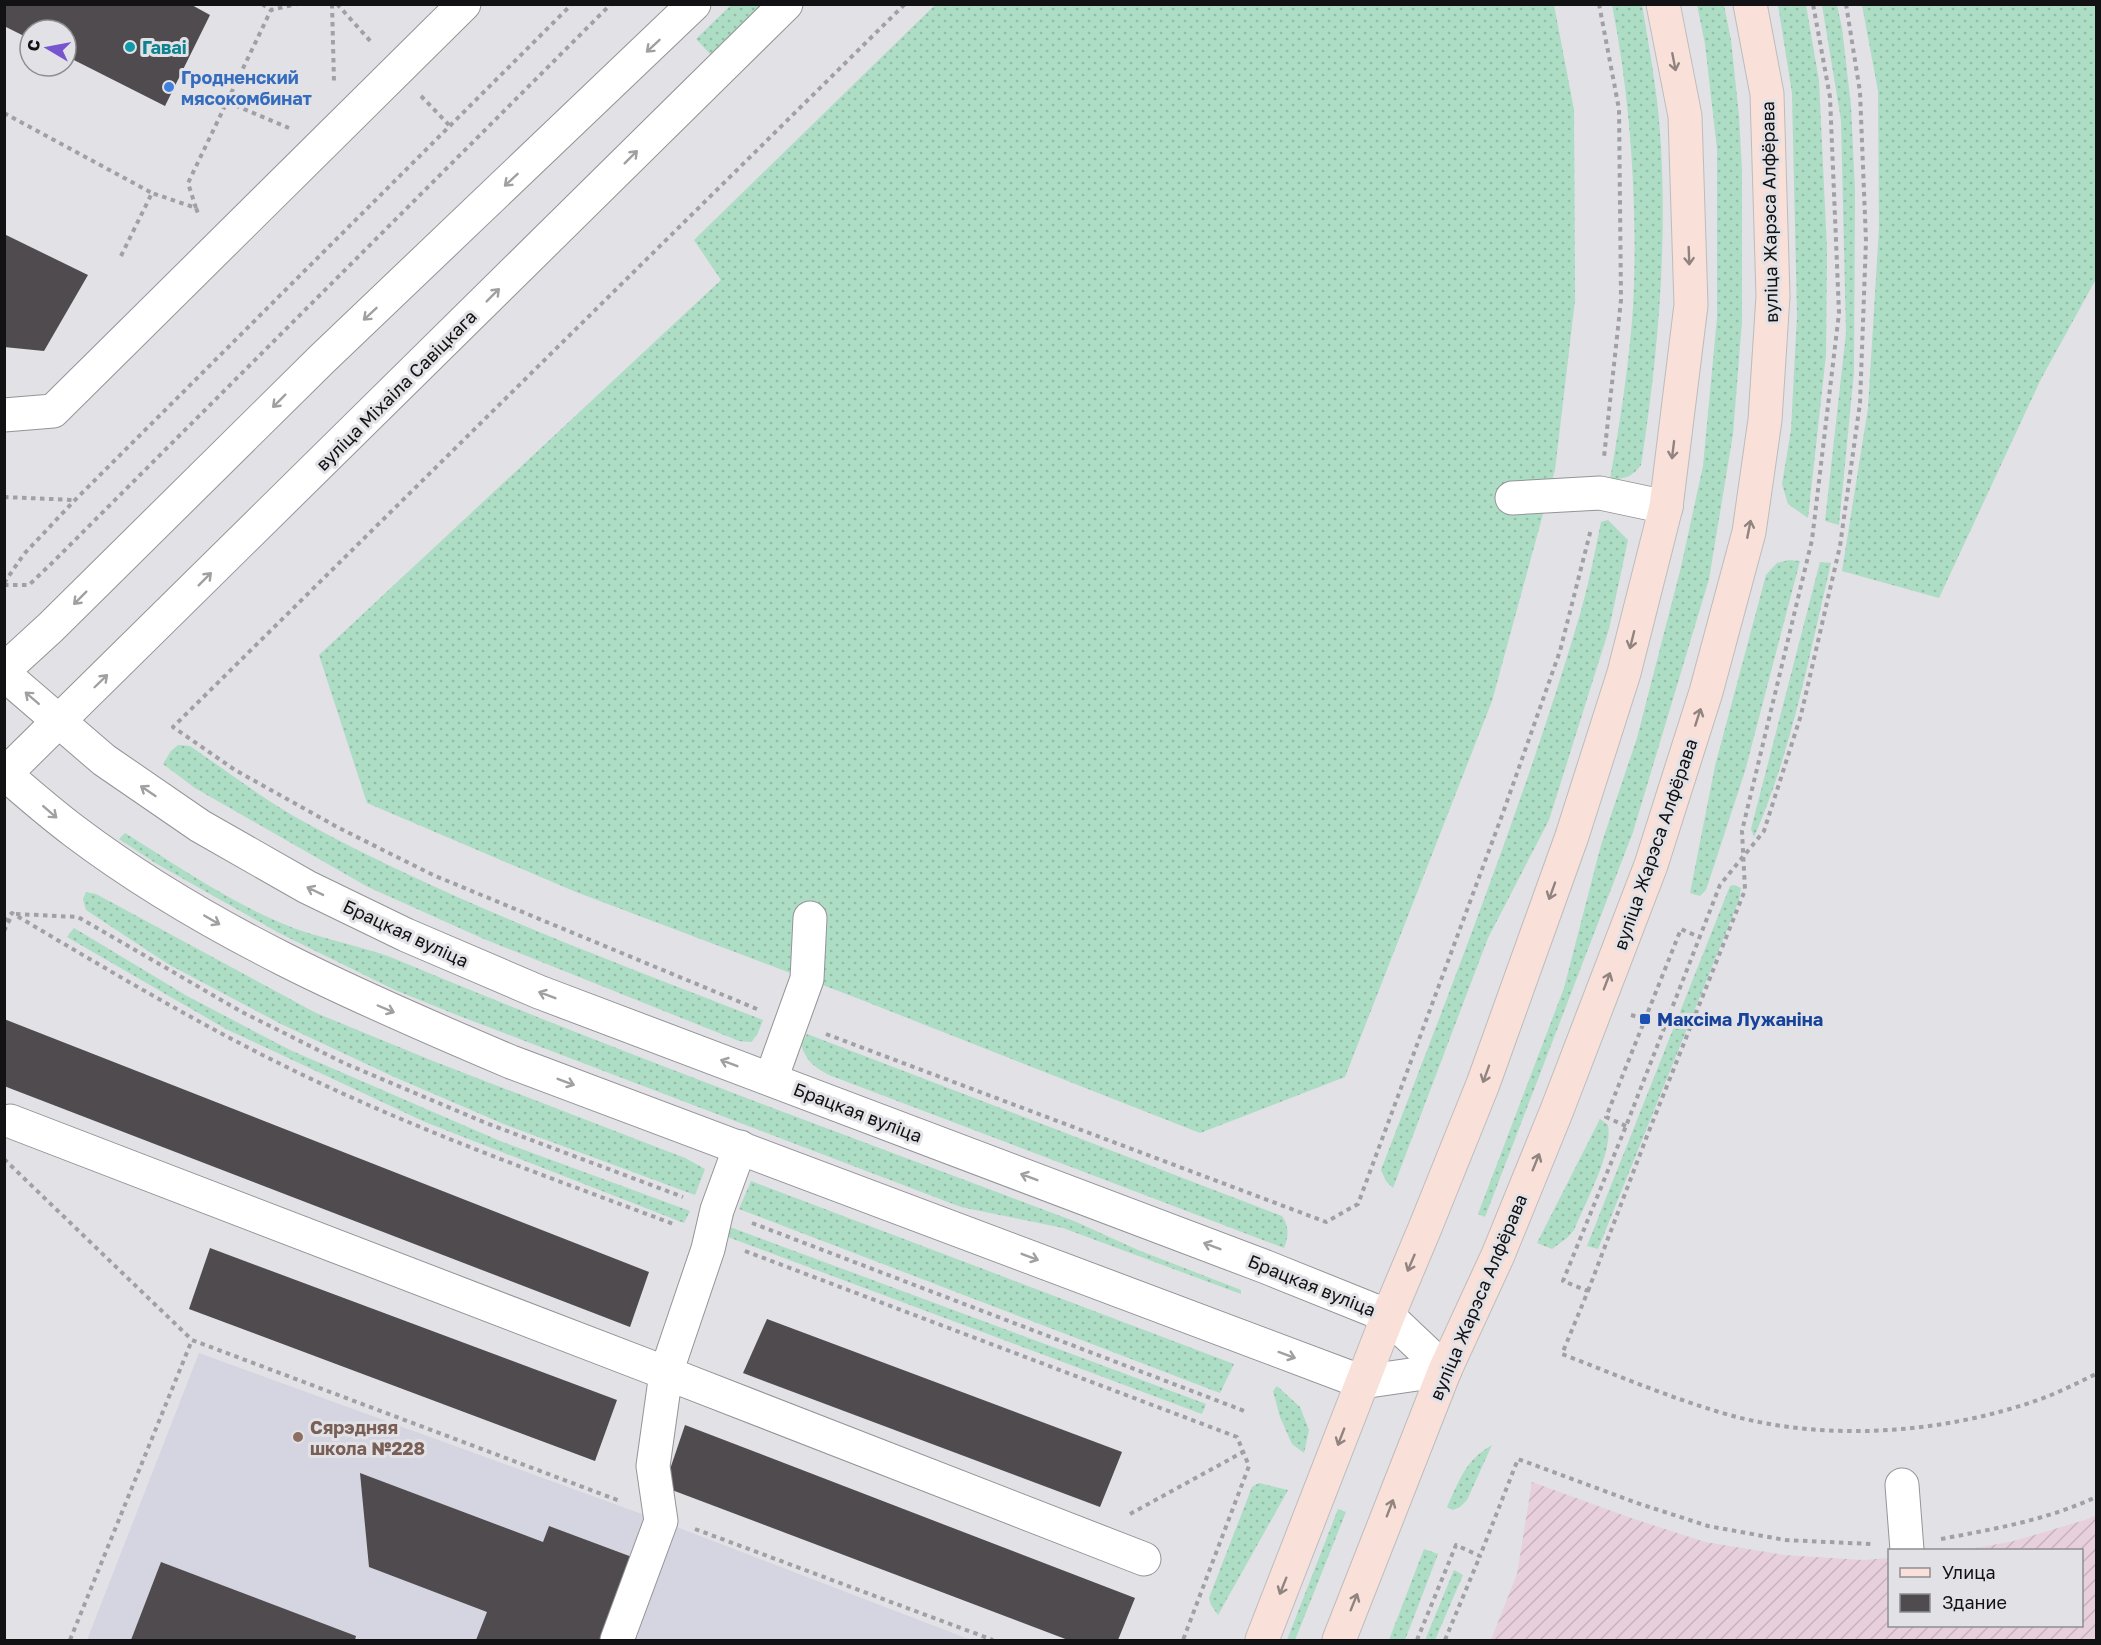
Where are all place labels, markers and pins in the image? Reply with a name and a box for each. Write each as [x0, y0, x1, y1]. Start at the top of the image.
place label: Гаваі [142, 36, 187, 58]
marker: Гаваі [123, 40, 137, 54]
place label: Гродненский мясокомбинат [181, 66, 312, 109]
marker: Гродненский мясокомбинат [162, 80, 176, 94]
place label: Максіма Лужаніна [1657, 1008, 1823, 1030]
marker: Максіма Лужаніна [1638, 1012, 1652, 1026]
place label: Сярэдняя школа №228 [310, 1416, 425, 1459]
marker: Сярэдняя школа №228 [291, 1430, 305, 1444]

